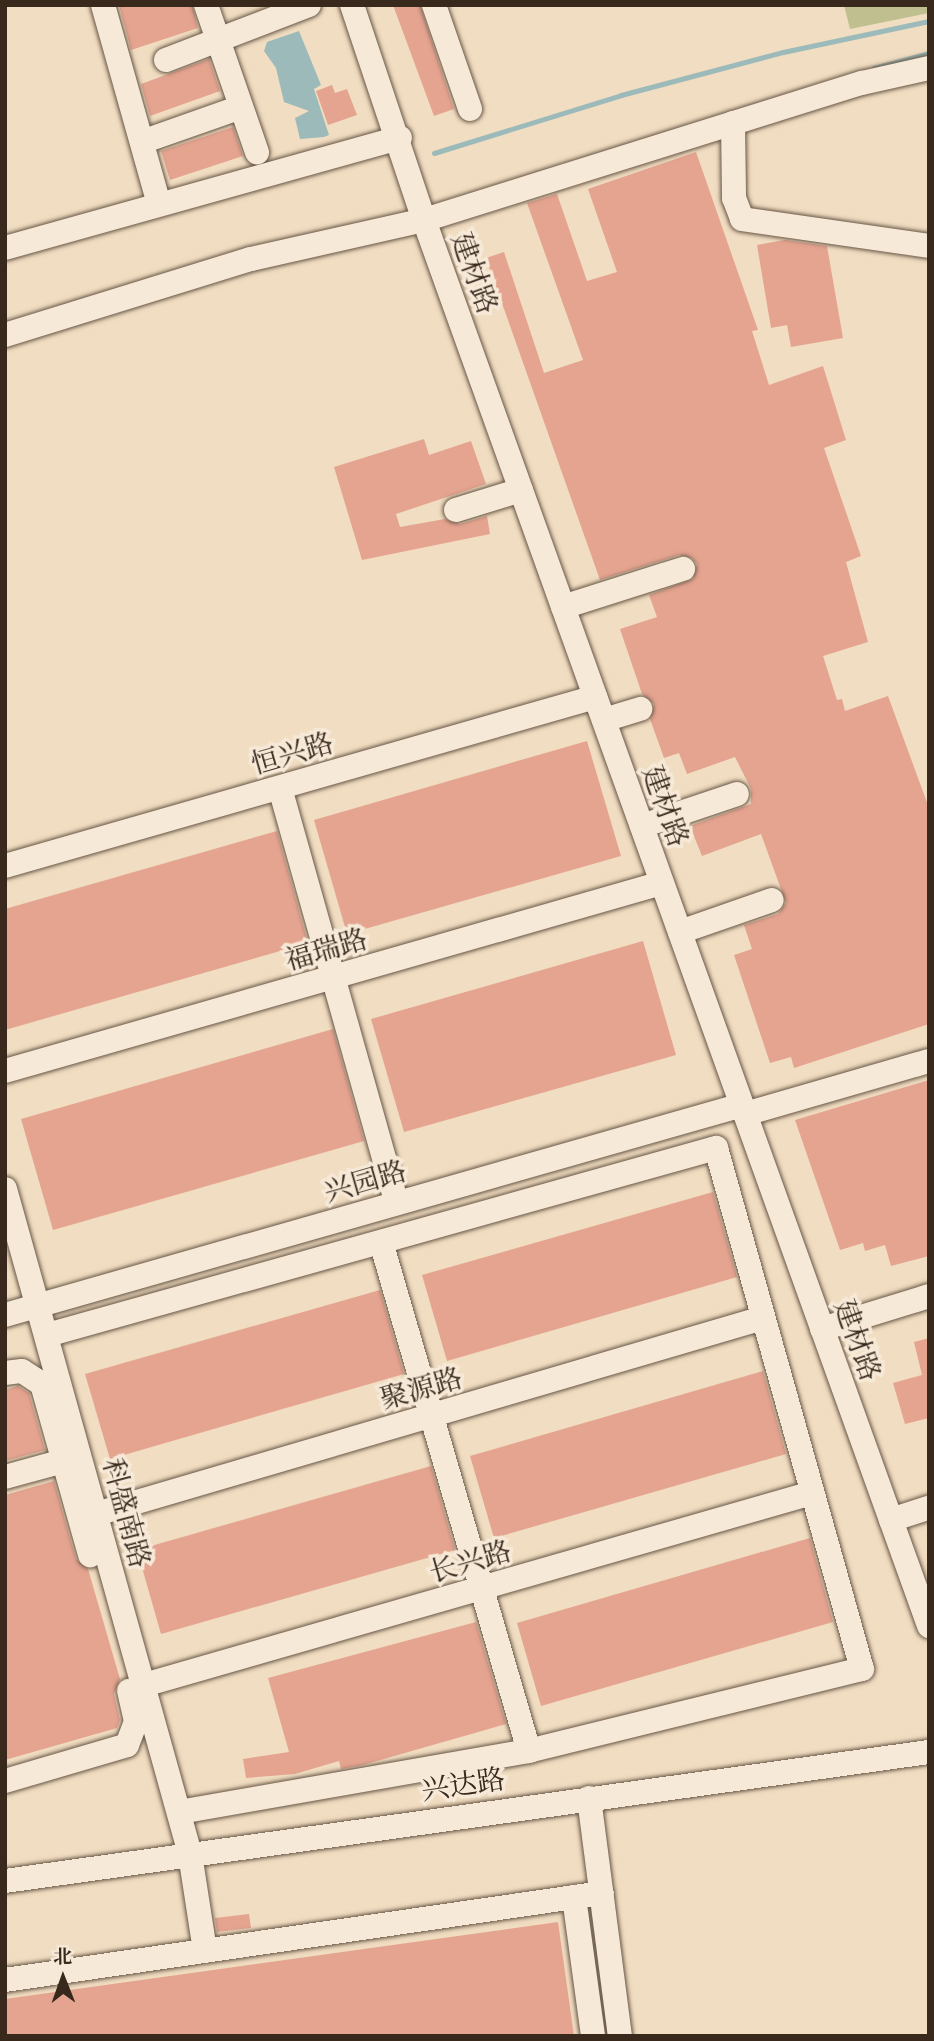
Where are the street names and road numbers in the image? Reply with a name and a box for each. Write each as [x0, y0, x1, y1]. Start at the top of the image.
street label: 建材路 [445, 228, 505, 318]
street label: 恒兴路 [247, 725, 337, 781]
street label: 建材路 [636, 761, 696, 851]
street label: 福瑞路 [281, 921, 371, 977]
street label: 兴园路 [320, 1153, 410, 1209]
street label: 建材路 [828, 1295, 888, 1385]
street label: 聚源路 [376, 1360, 466, 1416]
street label: 科盛南路 [96, 1455, 158, 1571]
street label: 长兴路 [425, 1533, 515, 1589]
street label: 兴达路 [419, 1762, 507, 1806]

